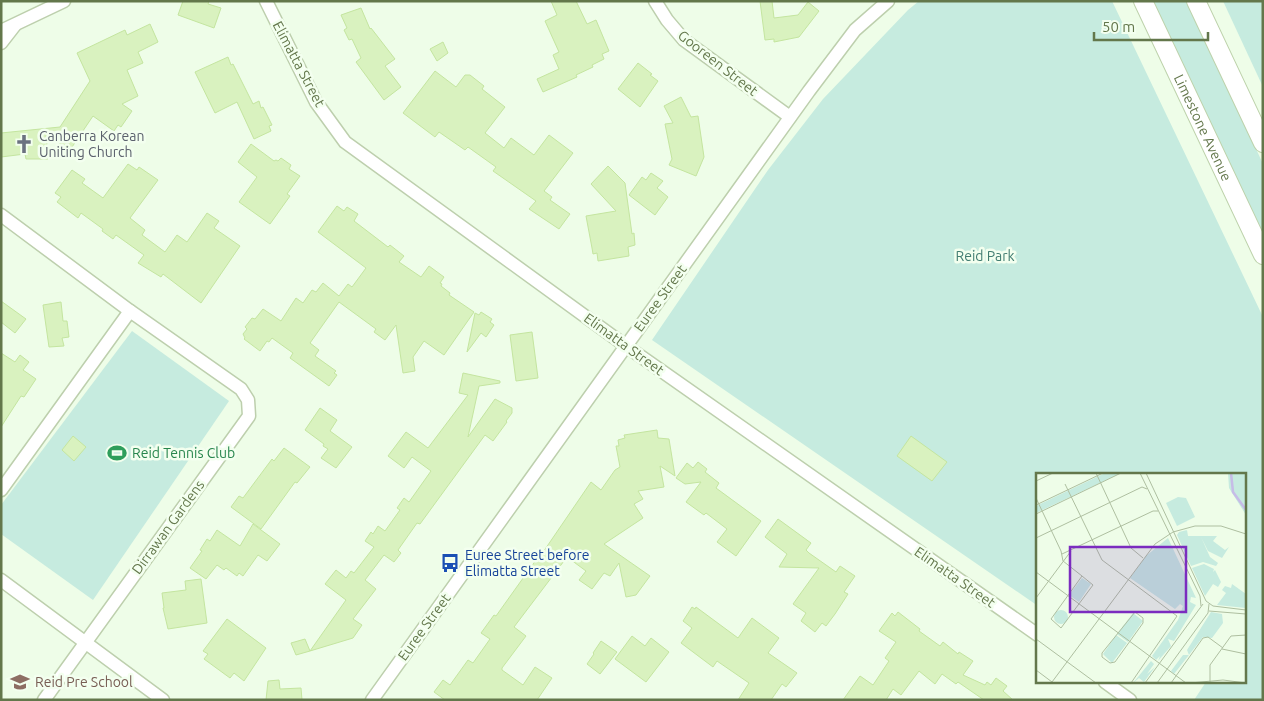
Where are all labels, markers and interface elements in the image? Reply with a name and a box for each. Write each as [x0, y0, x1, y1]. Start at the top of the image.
scale bar [1094, 10, 1208, 42]
street label: Elimatta Street [270, 18, 329, 110]
text: 50 m [1102, 18, 1135, 35]
street label: Gooreen Street [675, 27, 761, 99]
street label: Limestone Avenue [1171, 72, 1235, 184]
place label: Canberra Korean Uniting Church [39, 128, 144, 160]
church icon: Canberra Korean Uniting Church [13, 133, 35, 155]
park label: Reid Park [955, 248, 1015, 264]
street label: Euree Street [630, 261, 690, 335]
street label: Elimatta Street [581, 310, 667, 379]
sports icon: Reid Tennis Club [106, 442, 128, 464]
place label: Reid Tennis Club [132, 445, 235, 461]
inset map [1036, 473, 1246, 684]
street label: Dirrawan Gardens [129, 477, 207, 577]
street label: Elimatta Street [912, 543, 999, 611]
place label: Euree Street before Elimatta Street [465, 547, 589, 579]
bus stop icon: Euree Street before Elimatta Street [439, 552, 461, 574]
street label: Euree Street [394, 590, 454, 664]
school or university icon: Reid Pre School [9, 671, 31, 693]
place label: Reid Pre School [35, 674, 133, 690]

